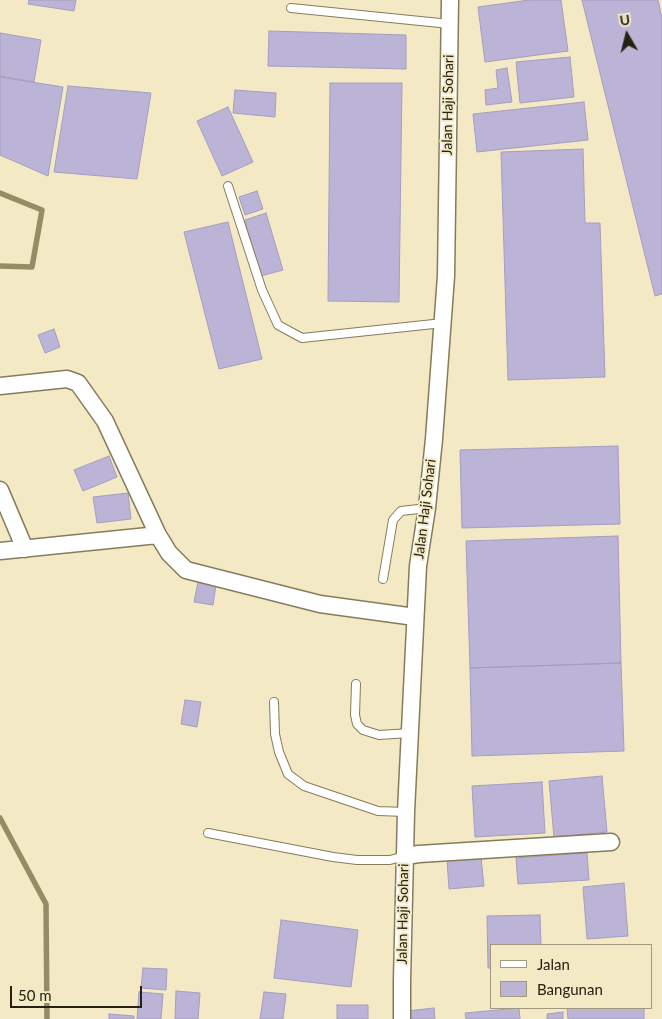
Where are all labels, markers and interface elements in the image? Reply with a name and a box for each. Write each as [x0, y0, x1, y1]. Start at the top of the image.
north arrow [602, 10, 652, 60]
text: U [619, 11, 631, 29]
street label: Jalan Haji Sohari [439, 55, 457, 155]
street label: Jalan Haji Sohari [411, 458, 439, 560]
street label: Jalan Haji Sohari [394, 864, 412, 964]
legend [490, 944, 652, 1009]
text: Jalan [537, 955, 570, 973]
scale bar [12, 976, 145, 1008]
text: Bangunan [537, 980, 603, 998]
text: 50 m [18, 986, 52, 1004]

